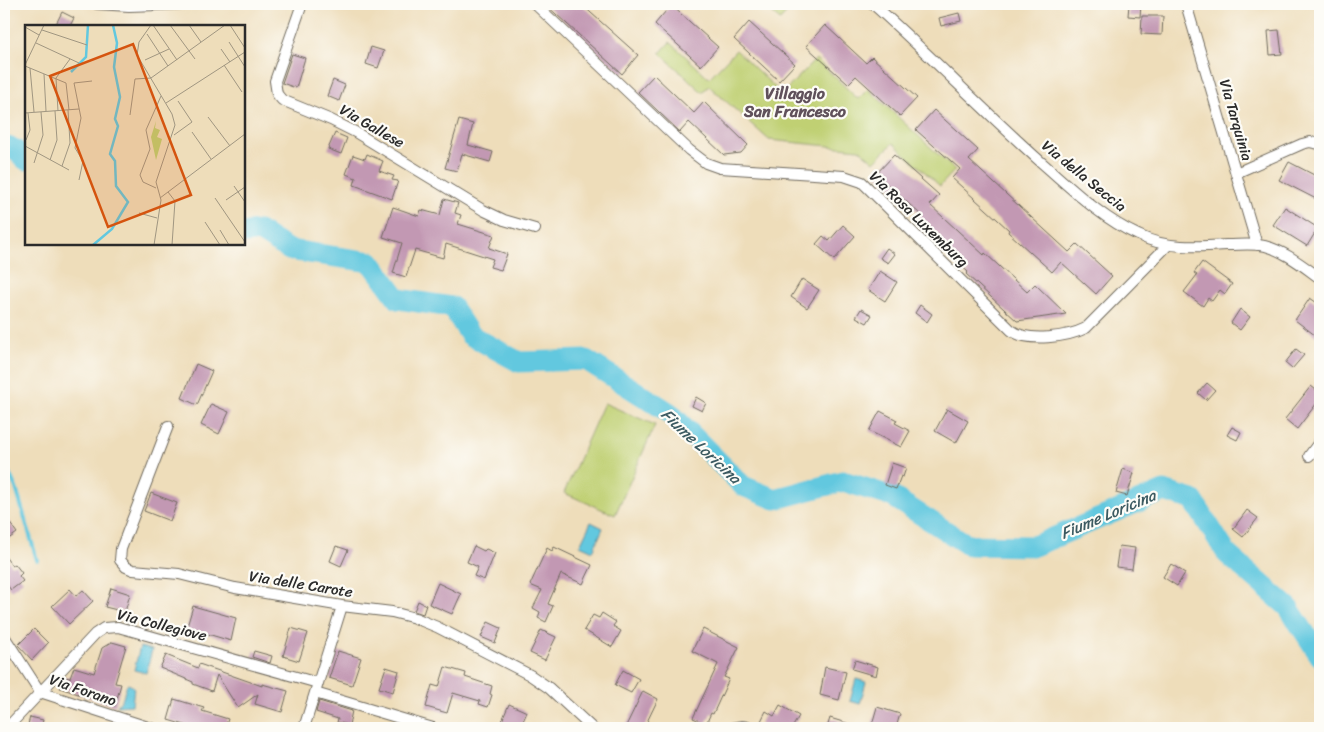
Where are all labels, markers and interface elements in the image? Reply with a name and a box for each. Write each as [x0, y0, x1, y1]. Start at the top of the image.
inset map [25, 25, 245, 245]
street label: Via Tarquinia [1212, 76, 1260, 164]
district label: Villaggio San Francesco [743, 79, 847, 126]
street label: Via Gallese [335, 97, 410, 155]
street label: Via della Seccia [1036, 133, 1133, 219]
street label: Via Rosa Luxemburg [863, 164, 975, 274]
water label: Fiume Loricina [654, 401, 749, 493]
water label: Fiume Loricina [1056, 480, 1162, 547]
street label: Via delle Carote [247, 563, 355, 605]
street label: Via Collegiove [115, 601, 210, 649]
street label: Via Forano [46, 666, 120, 714]

